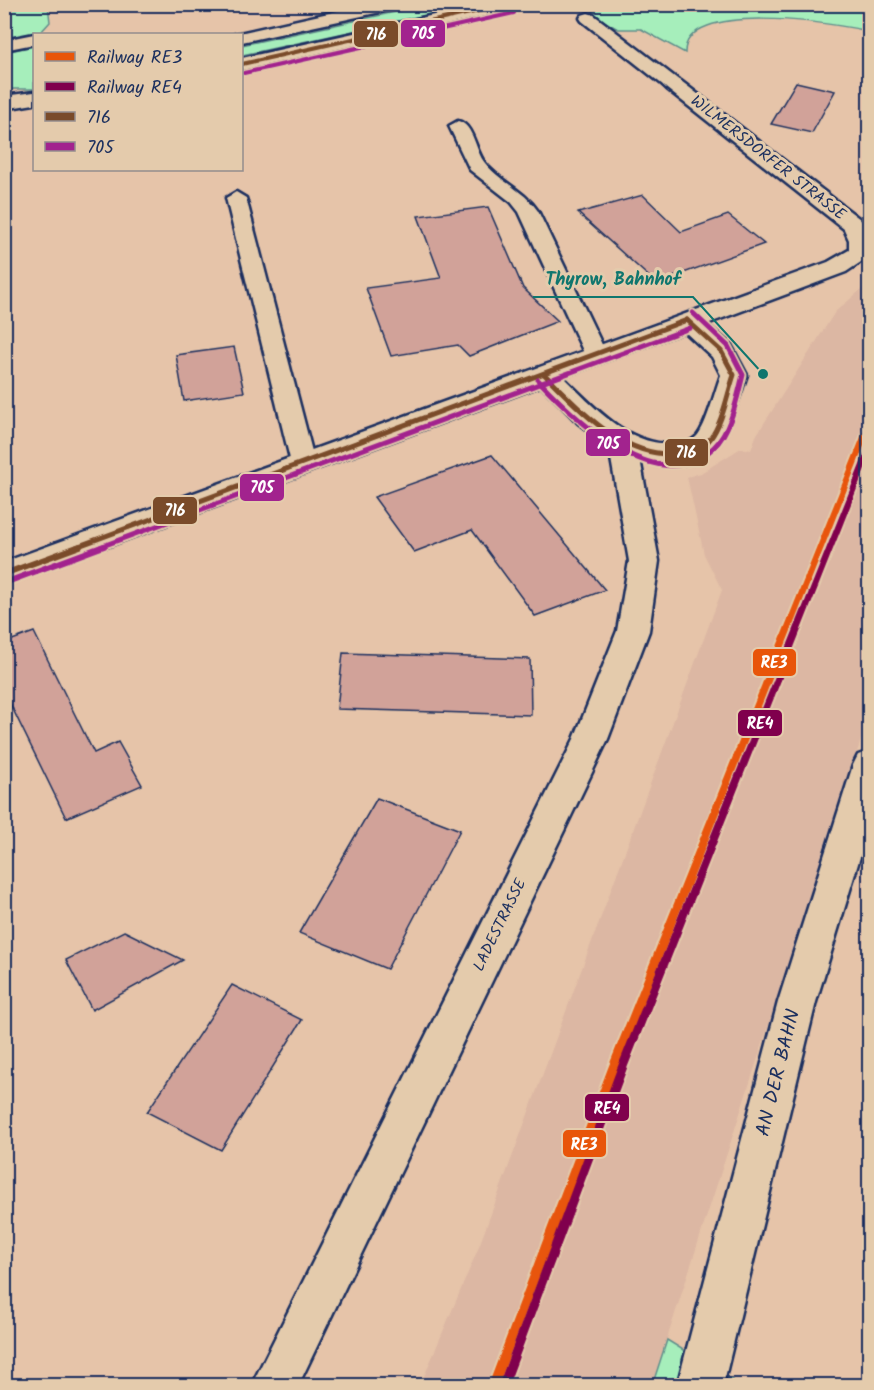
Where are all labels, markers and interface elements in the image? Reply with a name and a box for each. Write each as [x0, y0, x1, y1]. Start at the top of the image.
line badge: 705 [400, 19, 446, 48]
line badge: 716 [353, 20, 399, 48]
text: 705 [411, 22, 437, 47]
text: 716 [365, 23, 387, 48]
legend [33, 33, 243, 171]
text: Railway RE3 [87, 44, 182, 73]
text: Railway RE4 [87, 74, 182, 103]
street label: WILMERSDORFER STRASSE [685, 89, 852, 227]
text: 716 [87, 104, 111, 133]
text: 705 [87, 134, 115, 163]
callout: Thyrow, Bahnhof [533, 261, 693, 297]
text: Thyrow, Bahnhof [545, 266, 683, 295]
line badge: 705 [585, 428, 631, 457]
text: 705 [596, 432, 622, 457]
line badge: 716 [664, 438, 709, 467]
text: 716 [675, 441, 697, 466]
line badge: 705 [239, 473, 285, 502]
text: 705 [250, 476, 276, 501]
line badge: 716 [152, 496, 198, 525]
text: 716 [164, 499, 186, 524]
line badge: RE3 [752, 648, 797, 677]
text: RE3 [760, 651, 788, 676]
line badge: RE4 [737, 709, 783, 737]
text: RE4 [746, 712, 774, 737]
street label: LADESTRASSE [467, 874, 534, 976]
street label: AN DER BAHN [748, 1006, 810, 1140]
line badge: RE4 [584, 1093, 630, 1122]
text: RE4 [593, 1097, 621, 1122]
line badge: RE3 [562, 1129, 607, 1158]
text: RE3 [570, 1133, 598, 1158]

